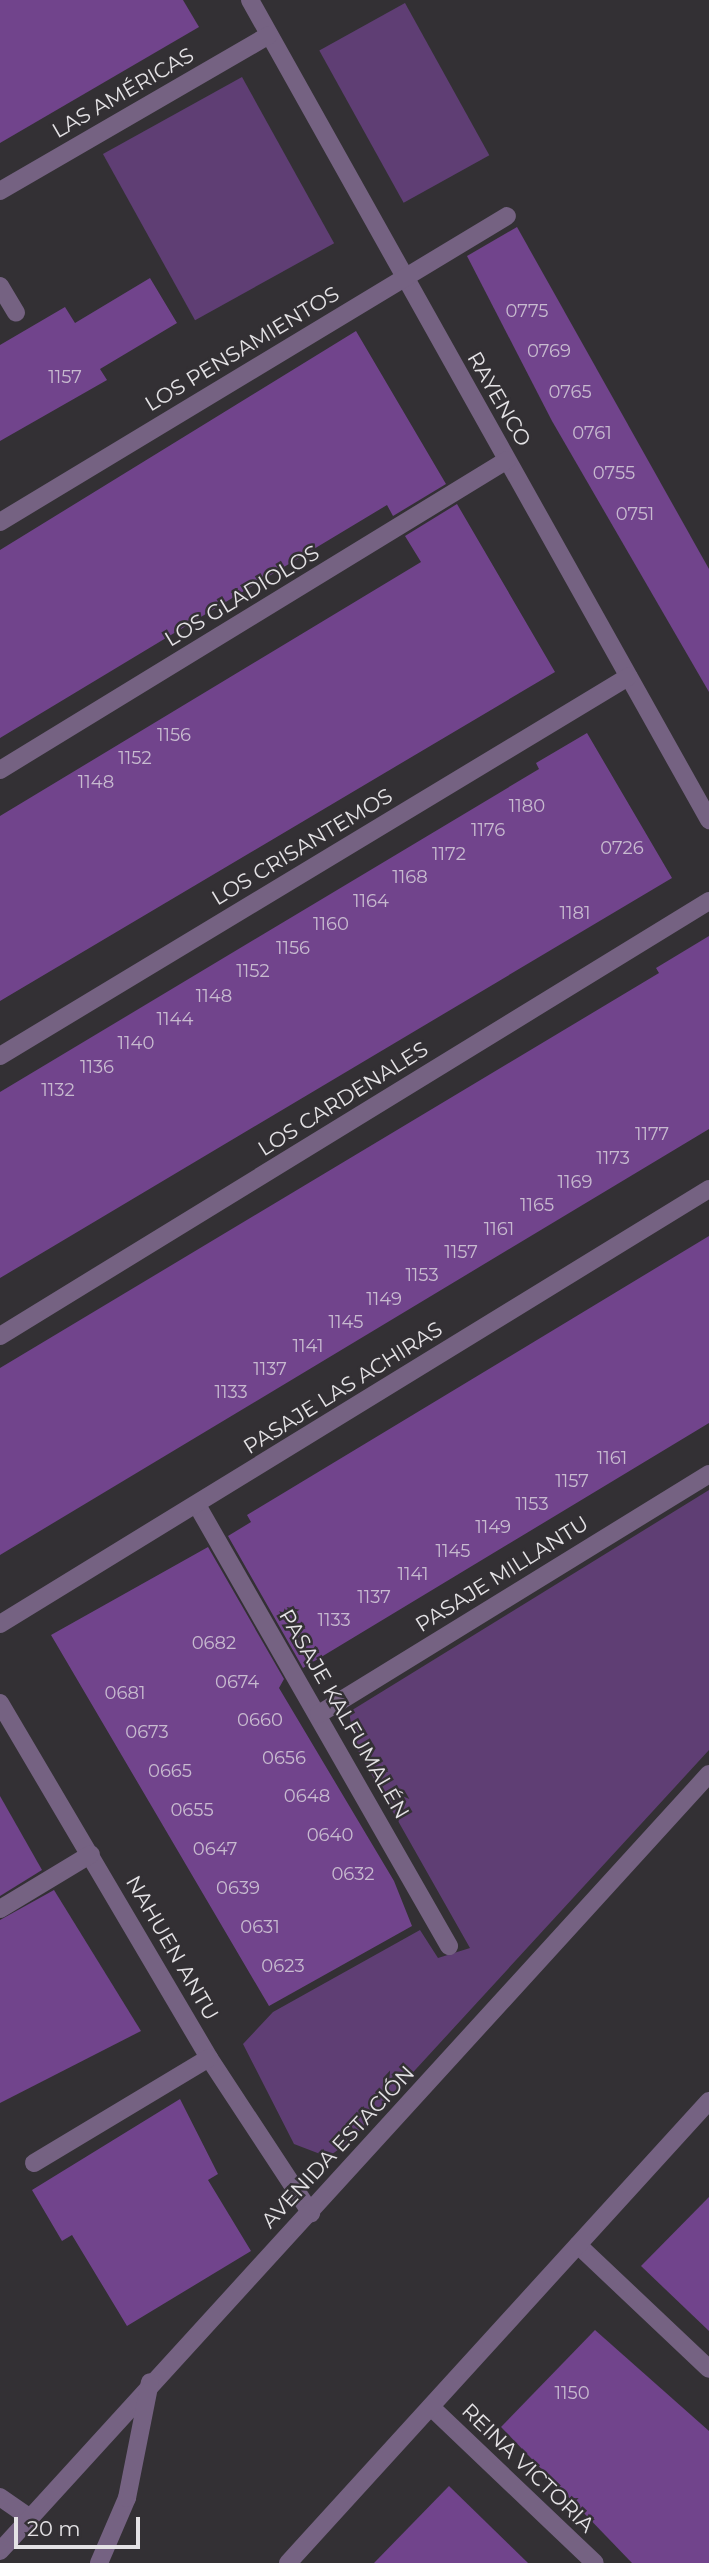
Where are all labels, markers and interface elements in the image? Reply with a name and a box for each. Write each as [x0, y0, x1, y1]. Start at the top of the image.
street label: LAS AMÉRICAS [48, 42, 198, 144]
street label: LOS PENSAMIENTOS [140, 281, 344, 417]
house number: 0775 [506, 300, 548, 322]
house number: 0769 [527, 340, 571, 362]
street label: RAYENCO [462, 347, 536, 451]
house number: 1157 [48, 366, 82, 388]
house number: 0765 [548, 381, 592, 403]
house number: 0761 [572, 422, 612, 444]
house number: 0755 [593, 462, 635, 484]
house number: 0751 [616, 503, 654, 525]
street label: LOS GLADIOLOS [160, 540, 324, 652]
house number: 1156 [157, 724, 191, 746]
house number: 1152 [118, 747, 152, 769]
house number: 1148 [78, 771, 114, 793]
street label: LOS CRISANTEMOS [207, 783, 397, 911]
house number: 1180 [509, 795, 545, 817]
house number: 1176 [471, 819, 505, 841]
house number: 0726 [600, 837, 644, 859]
house number: 1172 [432, 843, 466, 865]
house number: 1168 [392, 866, 428, 888]
house number: 1164 [353, 890, 389, 912]
house number: 1181 [560, 902, 590, 924]
house number: 1160 [313, 913, 349, 935]
house number: 1156 [276, 937, 310, 959]
house number: 1152 [236, 960, 270, 982]
house number: 1148 [196, 985, 232, 1007]
house number: 1144 [157, 1008, 193, 1030]
house number: 1140 [118, 1032, 154, 1054]
street label: LOS CARDENALES [253, 1036, 433, 1162]
house number: 1136 [80, 1056, 114, 1078]
house number: 1132 [41, 1079, 75, 1101]
house number: 1177 [635, 1123, 669, 1145]
house number: 1173 [596, 1147, 630, 1169]
house number: 1169 [558, 1171, 592, 1193]
house number: 1165 [520, 1194, 554, 1216]
house number: 1161 [484, 1218, 514, 1240]
house number: 1157 [444, 1241, 478, 1263]
house number: 1153 [405, 1264, 439, 1286]
house number: 1149 [366, 1288, 402, 1310]
house number: 1145 [328, 1311, 364, 1333]
street label: PASAJE LAS ACHIRAS [239, 1316, 447, 1460]
house number: 1141 [293, 1335, 323, 1357]
house number: 1137 [253, 1358, 287, 1380]
house number: 1133 [214, 1381, 248, 1403]
house number: 1161 [597, 1447, 627, 1469]
house number: 1157 [555, 1470, 589, 1492]
house number: 1153 [515, 1493, 549, 1515]
street label: PASAJE MILLANTU [411, 1511, 593, 1637]
house number: 1149 [475, 1516, 511, 1538]
house number: 1145 [435, 1540, 471, 1562]
house number: 1141 [398, 1563, 428, 1585]
house number: 1137 [357, 1586, 391, 1608]
street label: PASAJE KALFUMALÉN [274, 1605, 414, 1823]
house number: 1133 [317, 1609, 351, 1631]
house number: 0682 [192, 1632, 236, 1654]
house number: 0674 [215, 1671, 259, 1693]
house number: 0681 [105, 1682, 145, 1704]
house number: 0660 [237, 1709, 283, 1731]
house number: 0673 [125, 1721, 169, 1743]
house number: 0656 [262, 1747, 306, 1769]
house number: 0665 [148, 1760, 192, 1782]
house number: 0648 [284, 1785, 330, 1807]
house number: 0655 [170, 1799, 214, 1821]
house number: 0640 [307, 1824, 353, 1846]
house number: 0647 [193, 1838, 237, 1860]
house number: 0632 [331, 1863, 375, 1885]
street label: NAHUEN ANTU [120, 1871, 224, 2025]
house number: 0639 [216, 1877, 260, 1899]
house number: 0631 [240, 1916, 280, 1938]
house number: 0623 [261, 1955, 305, 1977]
street label: AVENIDA ESTACIÓN [256, 2061, 420, 2233]
house number: 1150 [554, 2382, 590, 2404]
street label: REINA VICTORIA [456, 2398, 600, 2538]
scale bar [18, 2504, 144, 2548]
text: 20 m [27, 2516, 81, 2541]

